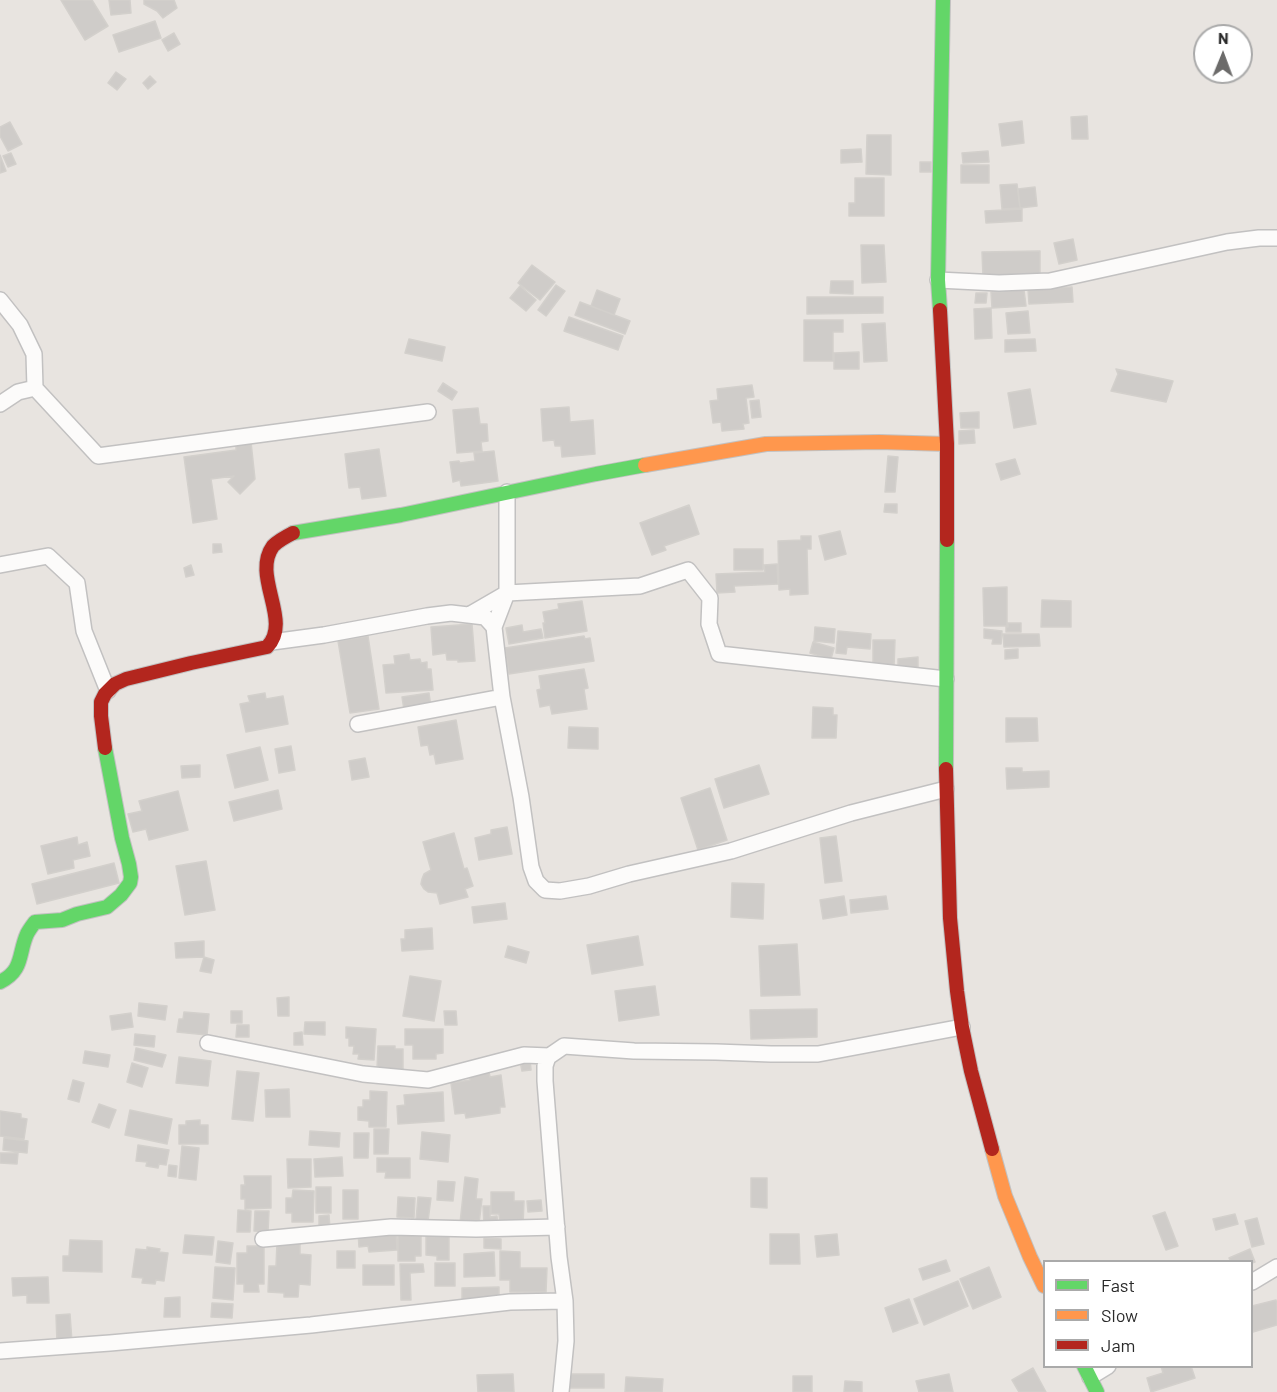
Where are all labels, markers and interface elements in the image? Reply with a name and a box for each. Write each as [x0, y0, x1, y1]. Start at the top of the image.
north arrow [1193, 24, 1253, 84]
text: N [1218, 28, 1229, 47]
legend [1043, 1260, 1253, 1368]
text: Fast [1101, 1274, 1135, 1296]
text: Slow [1101, 1304, 1138, 1326]
text: Jam [1101, 1334, 1135, 1356]

